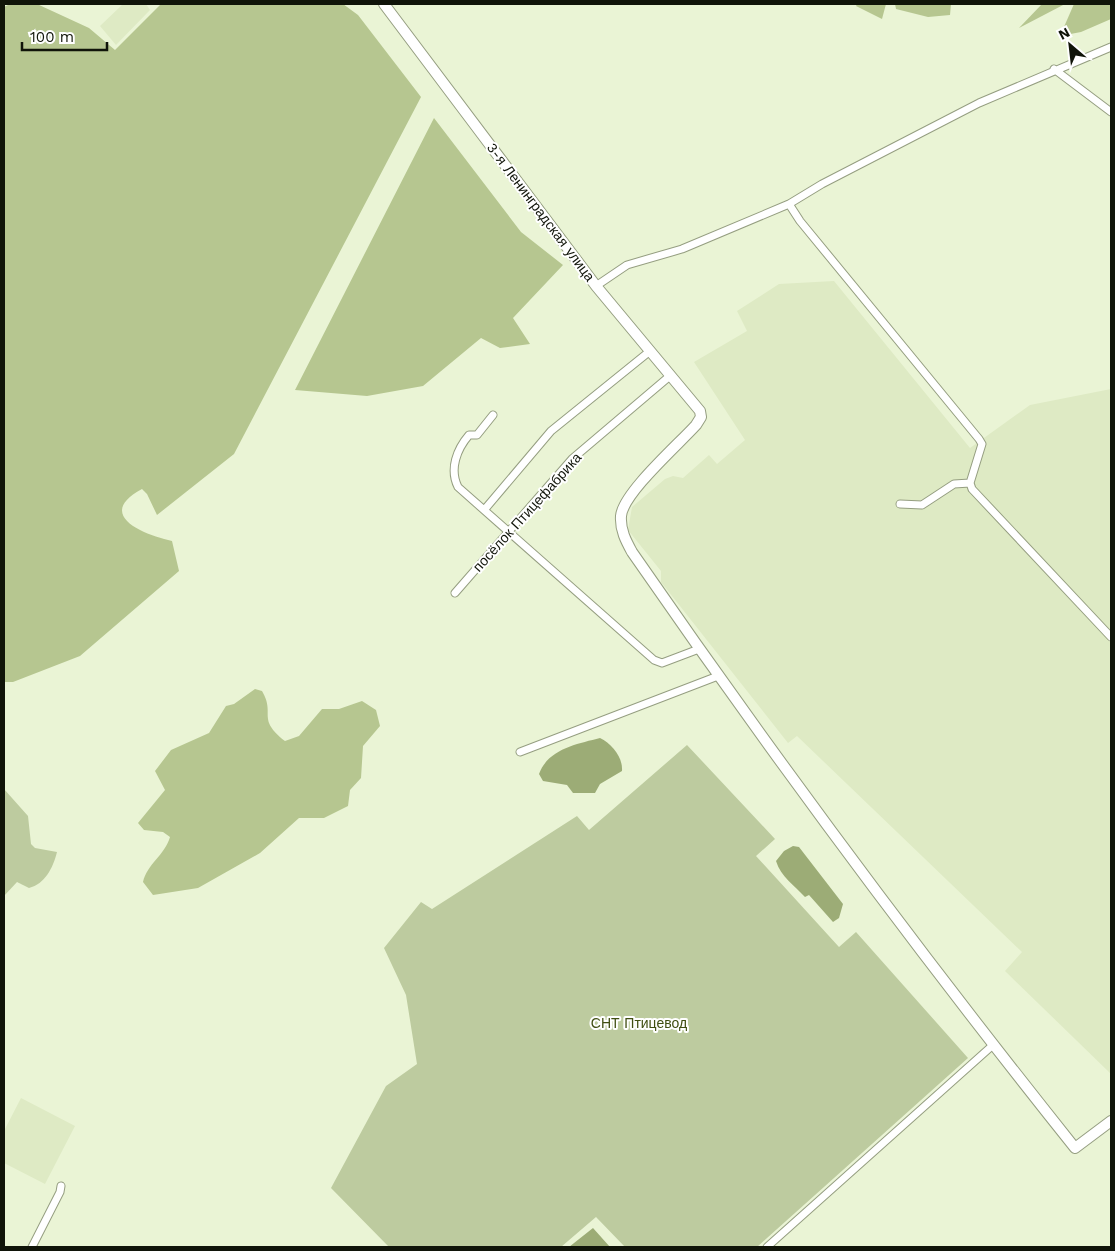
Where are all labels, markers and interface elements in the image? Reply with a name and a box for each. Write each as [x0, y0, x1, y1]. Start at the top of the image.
scale bar [22, 20, 108, 52]
north arrow [1045, 20, 1095, 70]
text: N [1056, 24, 1072, 43]
text: 100 m [30, 28, 74, 46]
street label: 3-я Ленинградская улица [484, 140, 598, 284]
street label: посёлок Птицефабрика [469, 449, 585, 575]
park label: СНТ Птицевод [591, 1015, 687, 1031]

